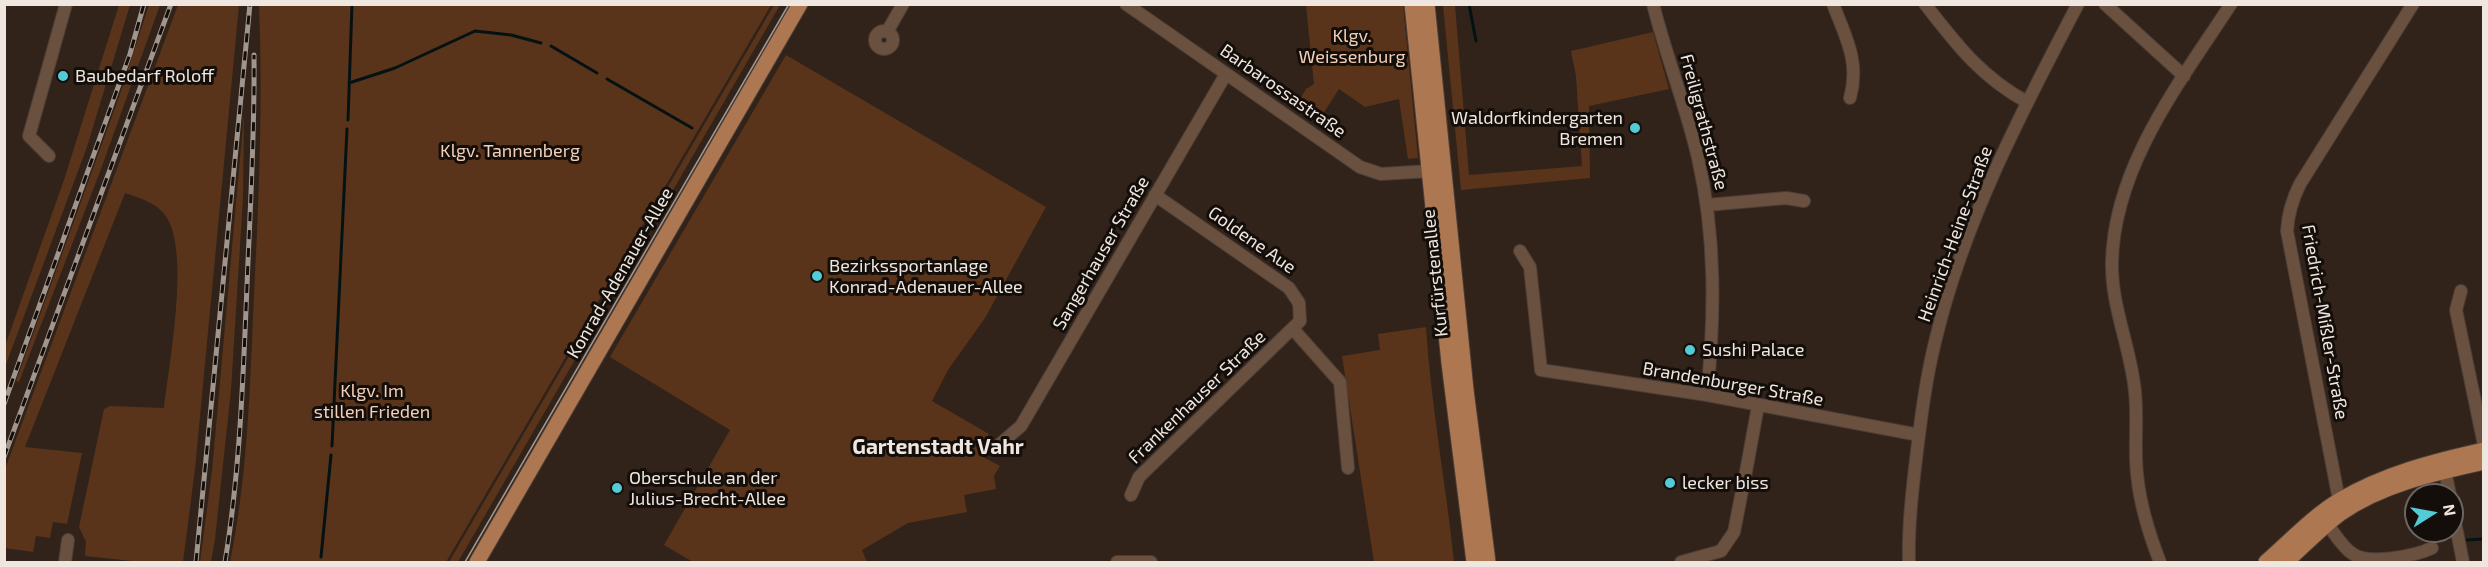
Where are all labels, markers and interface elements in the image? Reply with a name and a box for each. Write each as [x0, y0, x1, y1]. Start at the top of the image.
park label: Klgv. Weissenburg [1299, 25, 1405, 68]
street label: Barbarossastraße [1216, 40, 1350, 142]
street label: Freiligrathstraße [1675, 52, 1733, 192]
place label: Baubedarf Roloff [75, 65, 214, 87]
marker: Baubedarf Roloff [56, 69, 70, 83]
place label: Waldorfkindergarten Bremen [1451, 107, 1623, 150]
marker: Waldorfkindergarten Bremen [1628, 121, 1642, 135]
park label: Klgv. Tannenberg [440, 140, 580, 162]
street label: Heinrich-Heine-Straße [1913, 143, 1997, 325]
street label: Sangerhauser Straße [1048, 172, 1154, 334]
street label: Konrad-Adenauer-Allee [562, 184, 678, 362]
street label: Goldene Aue [1204, 202, 1300, 278]
street label: Kurfürstenallee [1418, 208, 1452, 338]
street label: Friedrich-Mißler-Straße [2297, 223, 2353, 421]
place label: Bezirkssportanlage Konrad-Adenauer-Allee [829, 255, 1023, 298]
marker: Bezirkssportanlage Konrad-Adenauer-Allee [810, 269, 824, 283]
street label: Frankenhauser Straße [1124, 326, 1270, 468]
place label: Sushi Palace [1702, 339, 1804, 361]
marker: Sushi Palace [1683, 343, 1697, 357]
street label: Brandenburger Straße [1641, 357, 1825, 411]
park label: Klgv. Im stillen Frieden [314, 380, 430, 422]
district label: Gartenstadt Vahr [852, 434, 1024, 460]
place label: Oberschule an der Julius-Brecht-Allee [629, 467, 786, 510]
place label: lecker biss [1682, 472, 1769, 494]
marker: lecker biss [1663, 476, 1677, 490]
marker: Oberschule an der Julius-Brecht-Allee [610, 481, 624, 495]
north arrow [2404, 483, 2464, 543]
text: N [2440, 502, 2461, 517]

